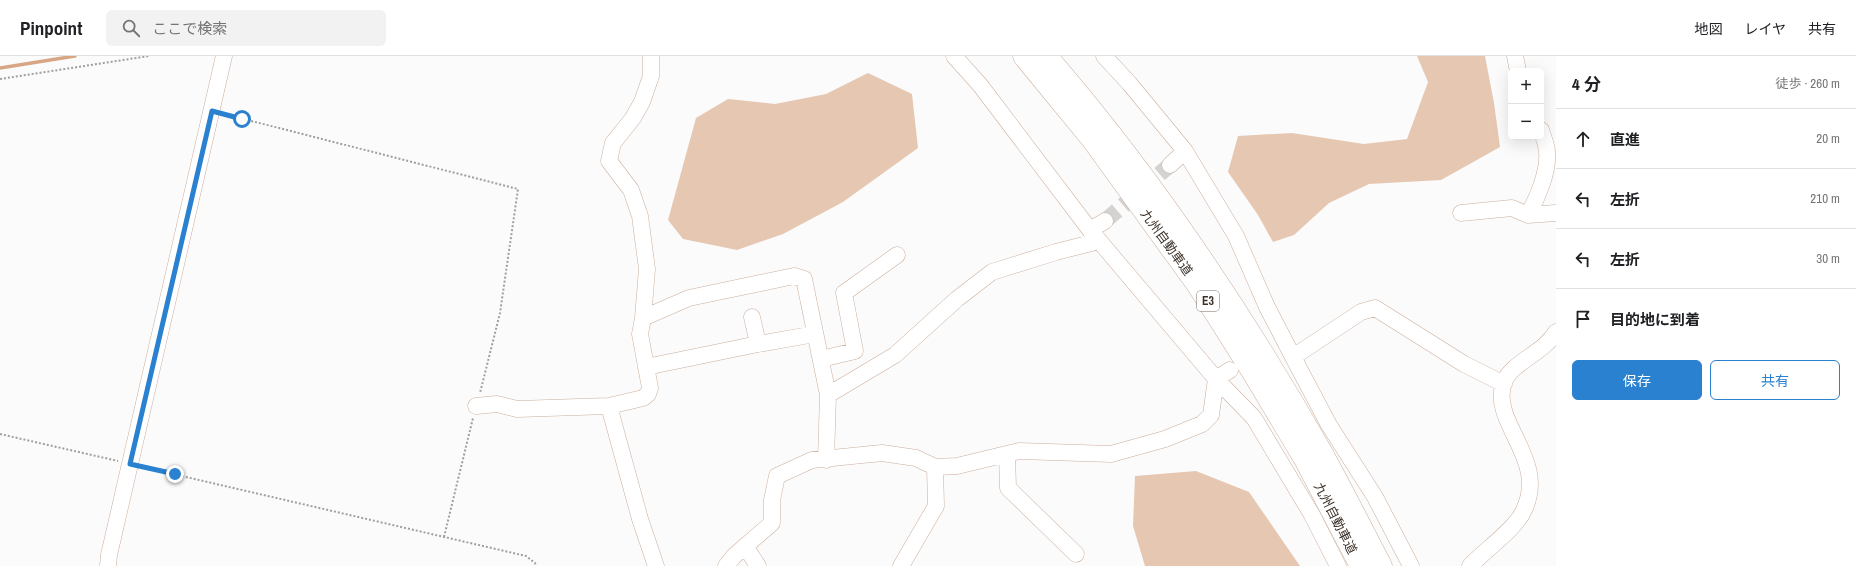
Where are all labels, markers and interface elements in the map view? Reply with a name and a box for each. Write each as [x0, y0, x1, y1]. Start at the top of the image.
search box [106, 10, 386, 46]
text: Pinpoint [20, 15, 82, 41]
icon: search [120, 17, 142, 39]
text: ここで検索 [152, 18, 227, 39]
text: 地図 [1694, 20, 1722, 38]
text: レイヤ [1744, 20, 1786, 38]
text: 共有 [1808, 20, 1836, 38]
map controls [1508, 68, 1544, 140]
button: + [1508, 68, 1544, 104]
text: 4 分 [1572, 72, 1601, 95]
text: 徒歩 · 260 m [1775, 75, 1840, 92]
button: − [1508, 104, 1544, 140]
route start [233, 110, 251, 128]
icon: ahead [1572, 128, 1594, 150]
text: 直進 [1610, 129, 1640, 150]
text: 20 m [1816, 130, 1840, 147]
icon: left [1572, 188, 1594, 210]
text: 左折 [1610, 189, 1640, 210]
text: 210 m [1810, 190, 1840, 207]
street label: 九州自動車道 [1137, 206, 1196, 279]
icon: left [1572, 248, 1594, 270]
text: 左折 [1610, 249, 1640, 270]
text: 30 m [1816, 250, 1840, 267]
road number: E3 [1197, 291, 1219, 311]
icon: arrive [1572, 308, 1594, 330]
text: 目的地に到着 [1610, 309, 1700, 330]
button: 保存 [1572, 360, 1702, 400]
button: 共有 [1710, 360, 1840, 400]
route end [166, 465, 184, 483]
street label: 九州自動車道 [1310, 480, 1361, 557]

